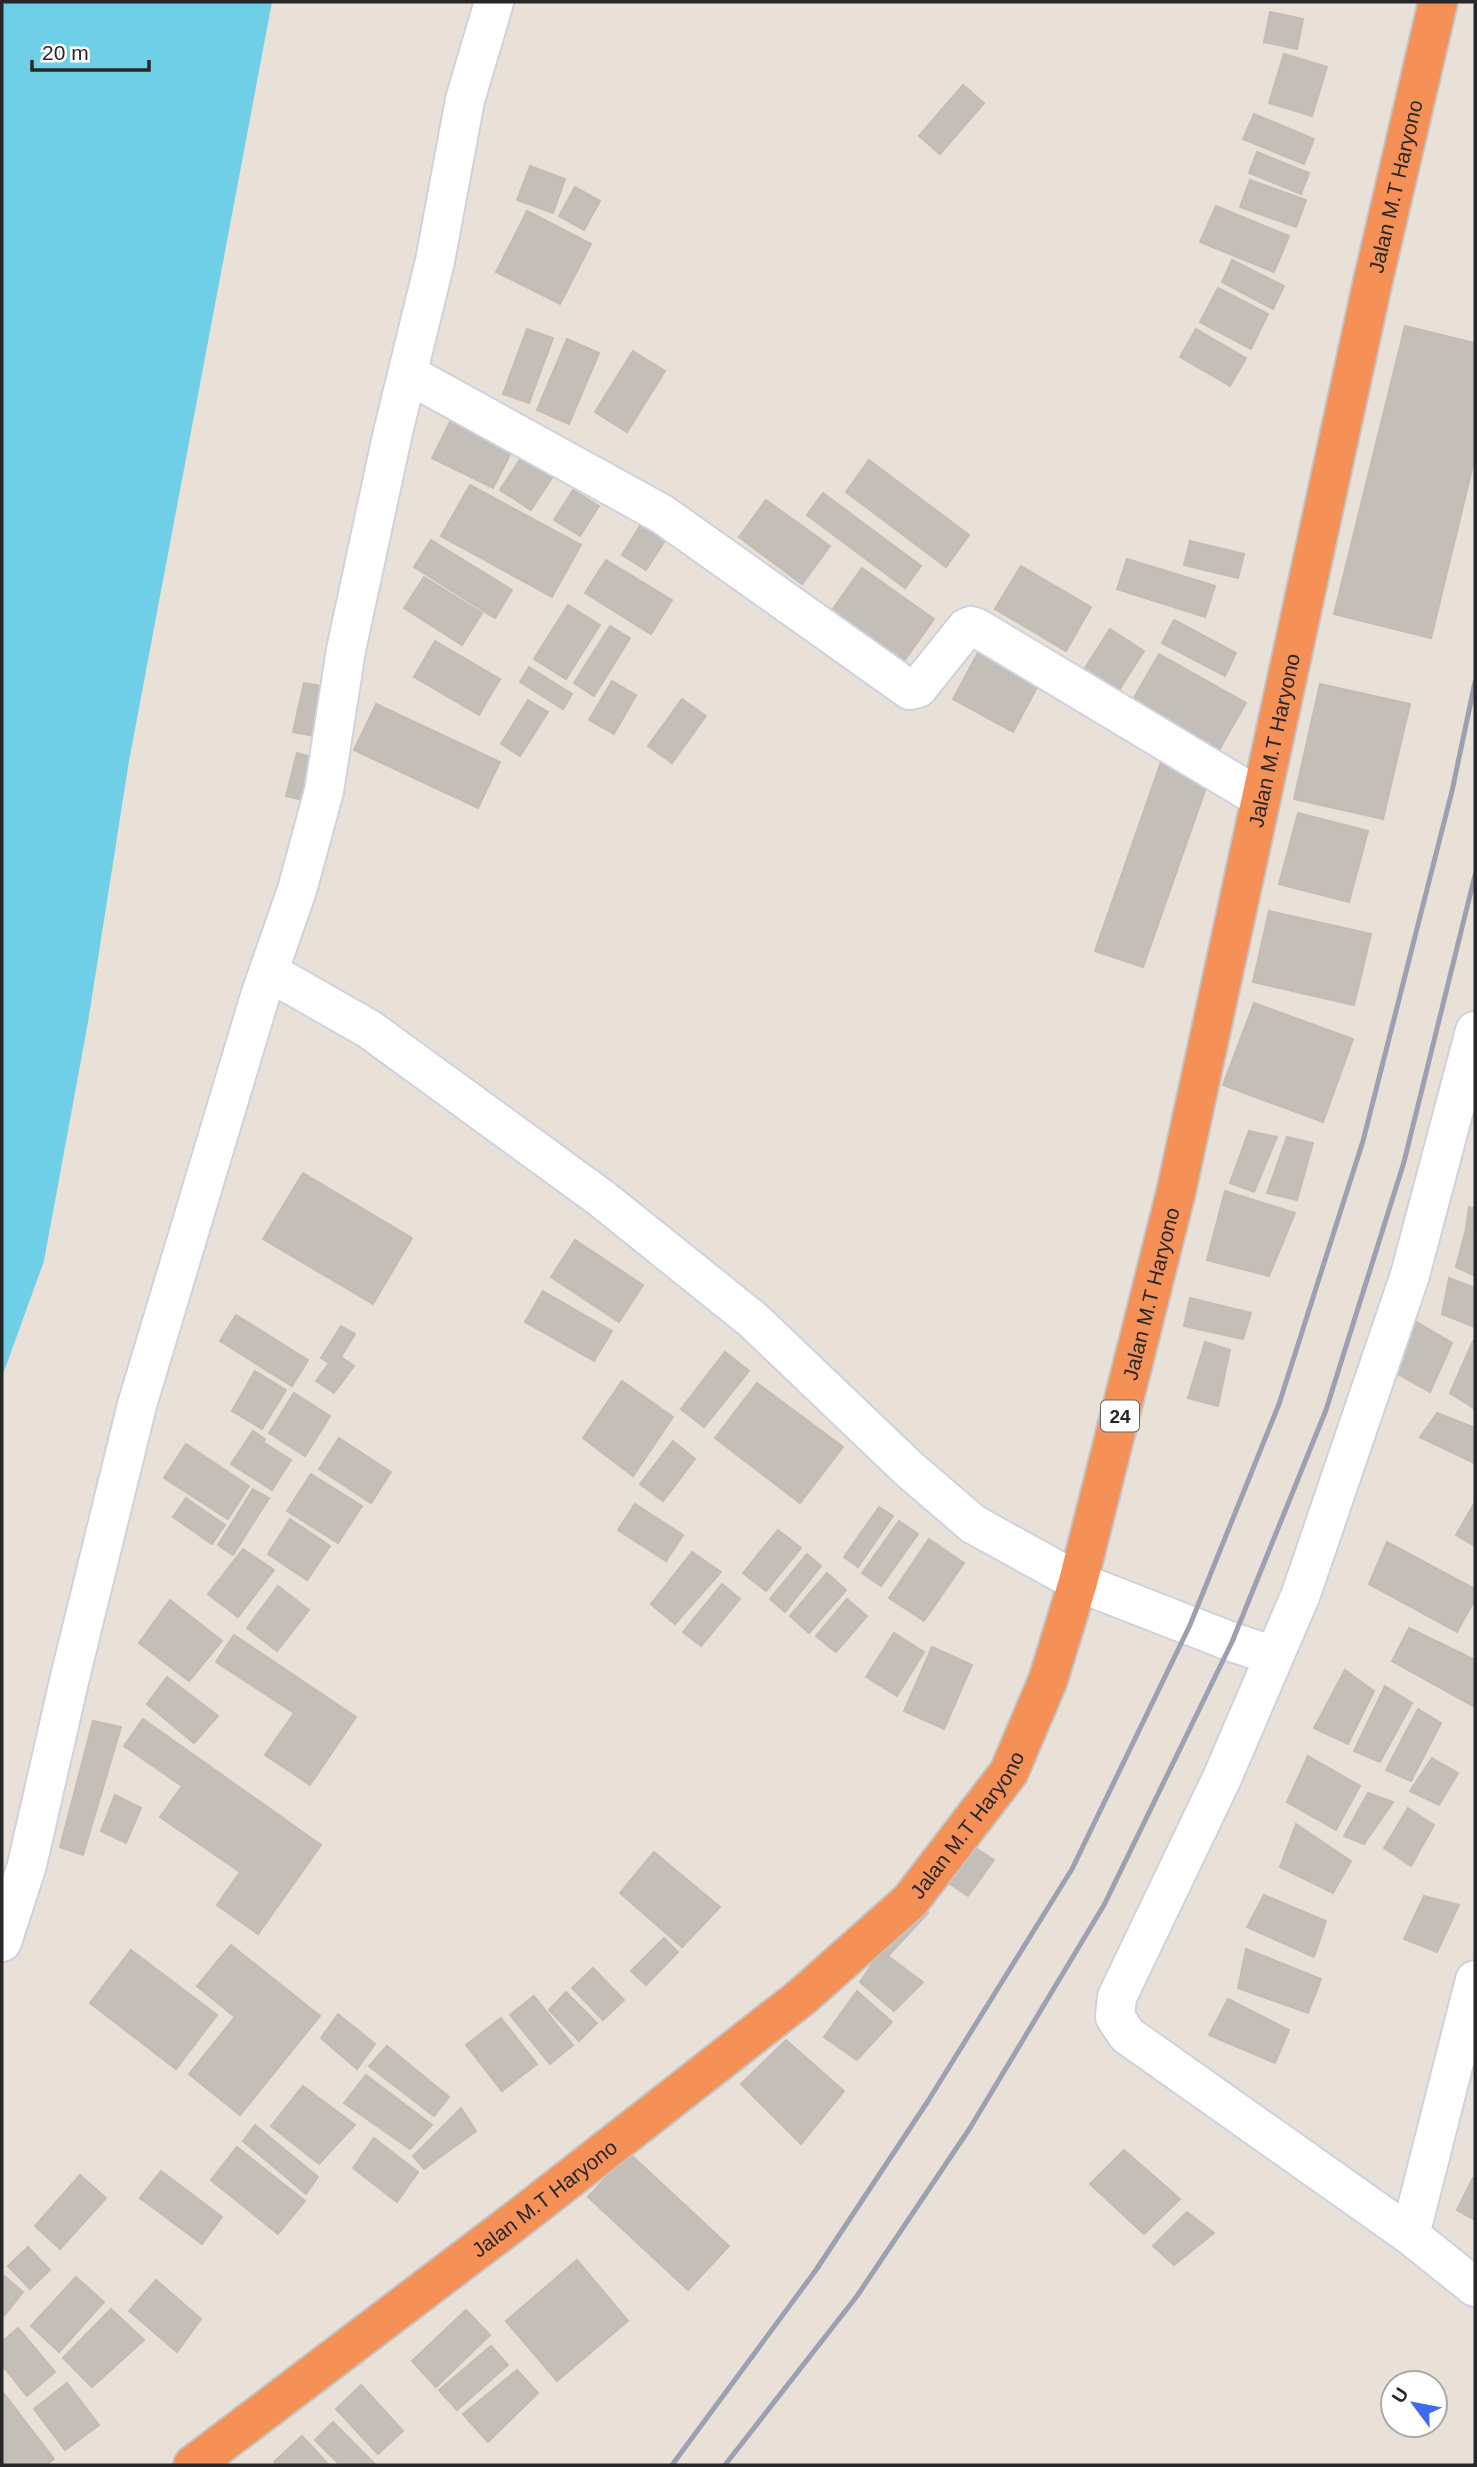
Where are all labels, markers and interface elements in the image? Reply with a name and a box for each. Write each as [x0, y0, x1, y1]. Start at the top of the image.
scale bar [32, 28, 149, 72]
text: 20 m [42, 41, 89, 64]
street label: Jalan M.T Haryono [1364, 97, 1426, 275]
street label: Jalan M.T Haryono [1244, 651, 1304, 829]
street label: Jalan M.T Haryono [1118, 1205, 1183, 1382]
road number: 24 [1101, 1400, 1139, 1432]
street label: Jalan M.T Haryono [905, 1748, 1028, 1903]
street label: Jalan M.T Haryono [467, 2135, 621, 2261]
north arrow [1379, 2369, 1449, 2439]
text: U [1387, 2384, 1413, 2407]

